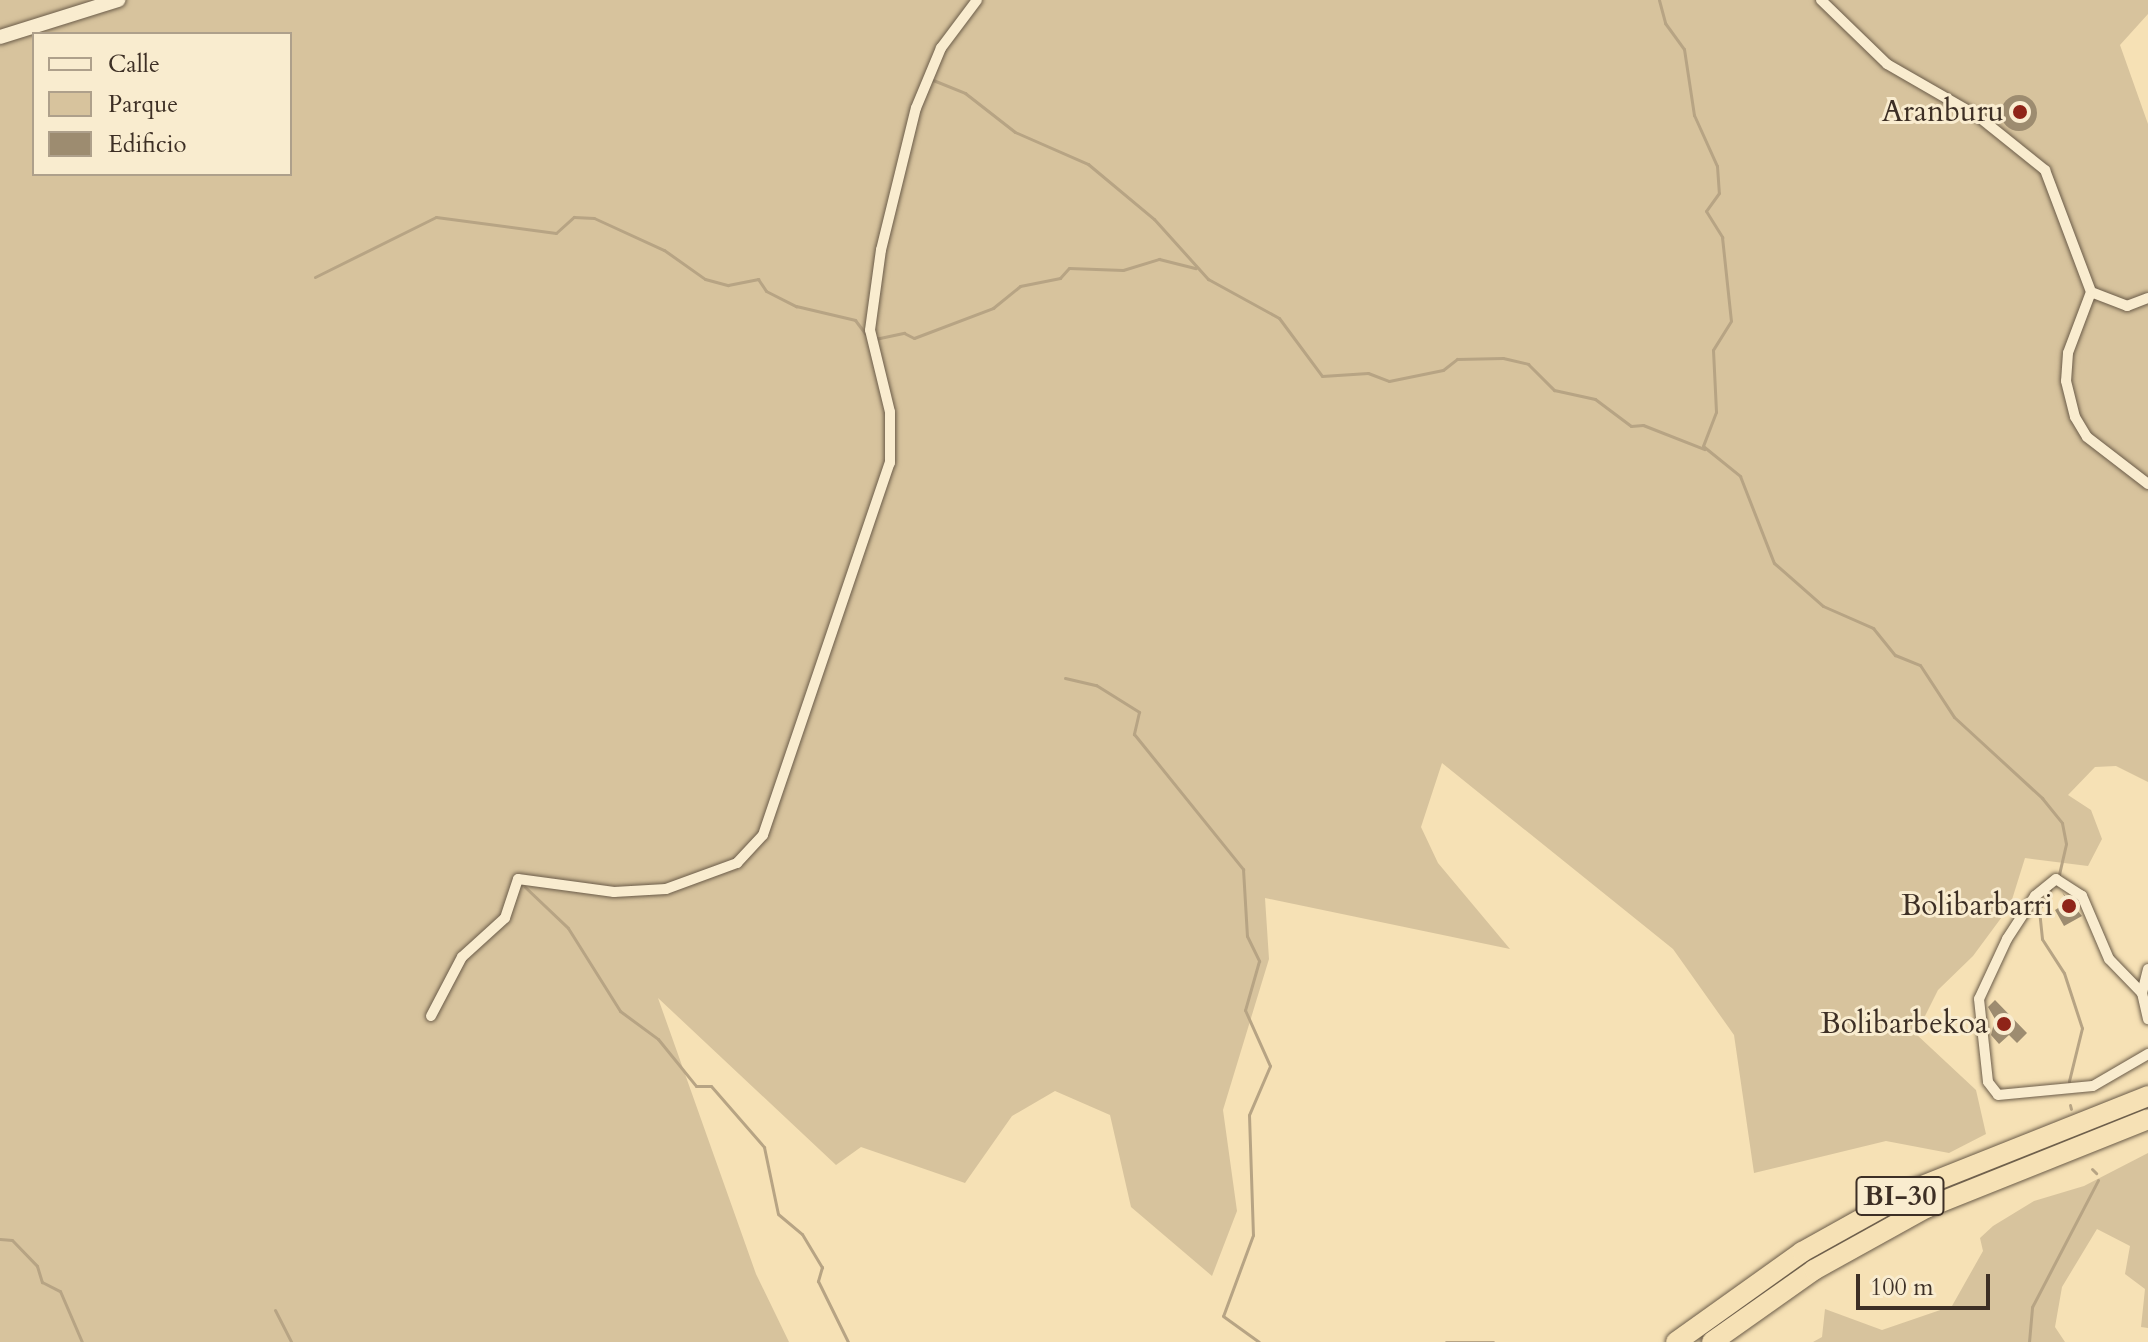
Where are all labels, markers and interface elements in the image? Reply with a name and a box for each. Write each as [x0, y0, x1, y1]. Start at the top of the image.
legend [32, 32, 292, 176]
text: Calle [108, 48, 160, 81]
text: Parque [108, 88, 178, 121]
place label: Aranburu [1882, 94, 2004, 130]
marker: Aranburu [2011, 103, 2029, 121]
text: Edificio [108, 128, 187, 161]
place label: Bolibarbarri [1901, 888, 2053, 924]
marker: Bolibarbarri [2060, 897, 2078, 915]
place label: Bolibarbekoa [1820, 1006, 1988, 1042]
marker: Bolibarbekoa [1995, 1015, 2013, 1033]
road number: BI-30 [1854, 1172, 1946, 1220]
scale bar [1860, 1258, 1994, 1308]
text: 100 m [1870, 1271, 1934, 1304]

